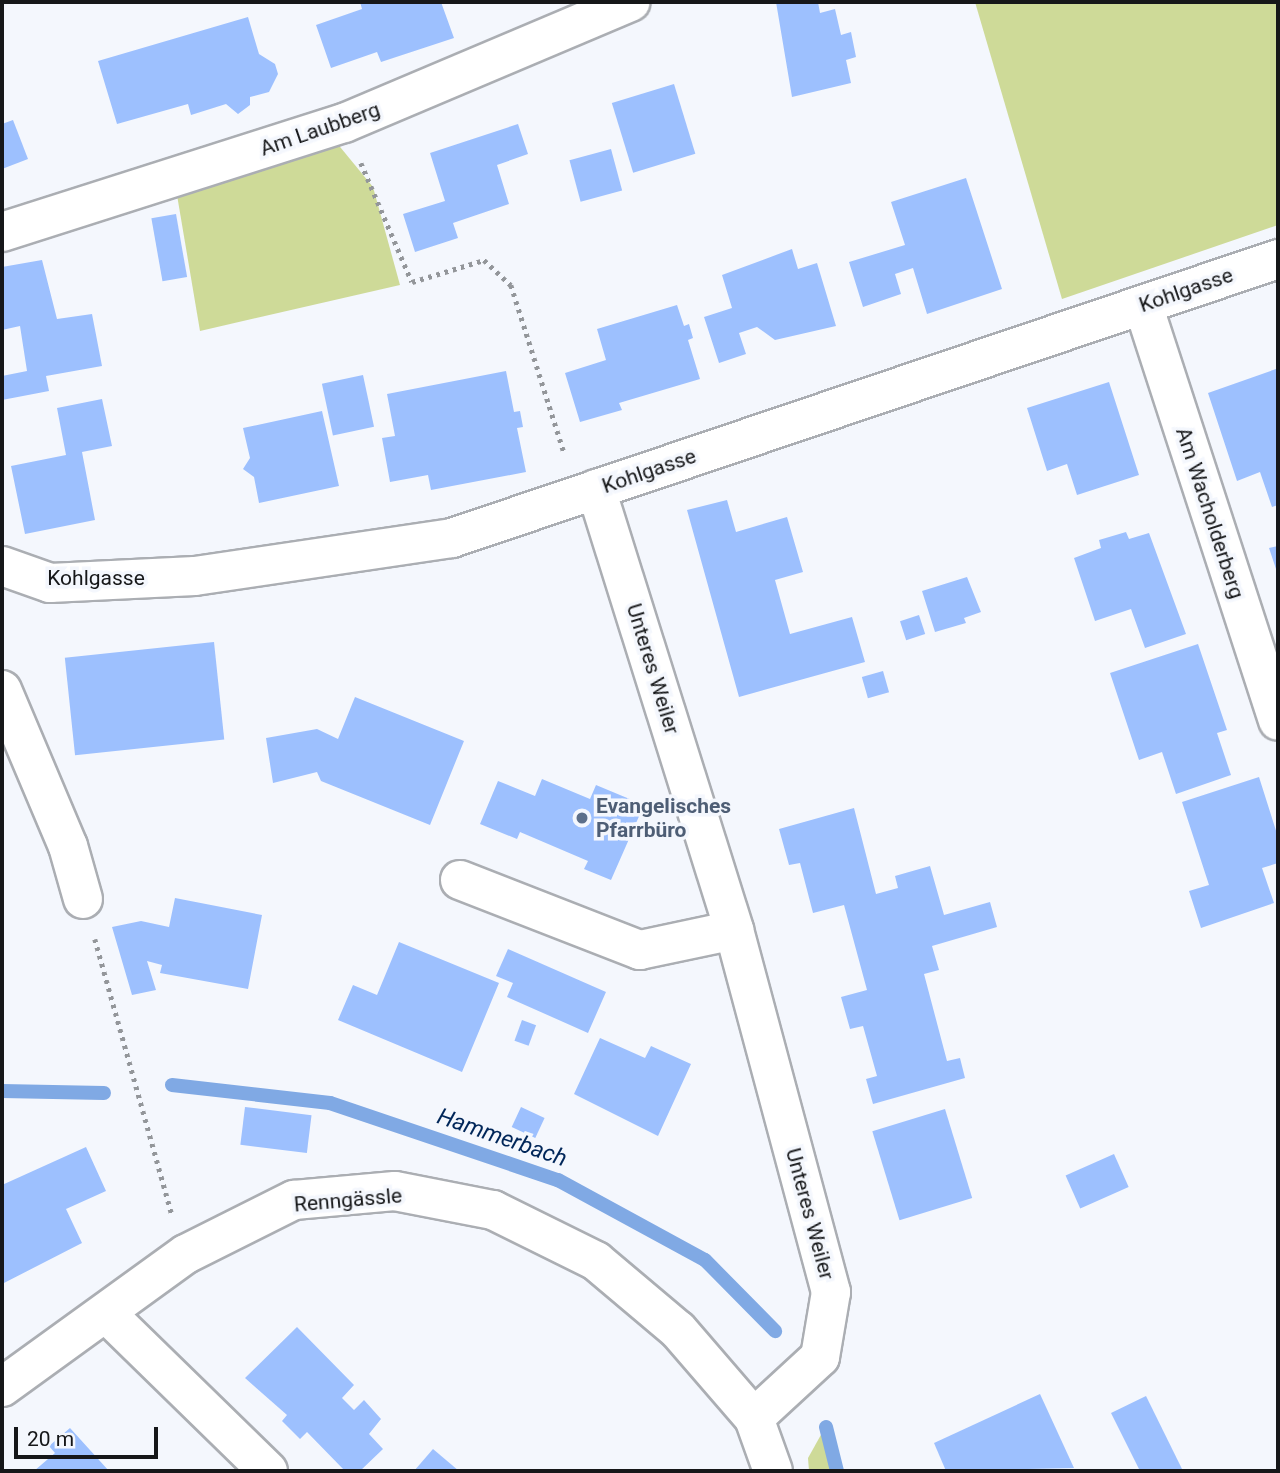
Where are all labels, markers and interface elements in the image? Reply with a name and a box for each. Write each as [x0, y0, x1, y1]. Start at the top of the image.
street label: Am Laubberg [257, 97, 383, 161]
street label: Kohlgasse [1136, 262, 1236, 318]
street label: Am Wacholderberg [1170, 424, 1250, 602]
street label: Kohlgasse [599, 443, 699, 499]
street label: Kohlgasse [47, 565, 145, 591]
street label: Unteres Weiler [621, 601, 685, 737]
place label: Evangelisches Pfarrbüro [596, 793, 731, 843]
marker: Evangelisches Pfarrbüro [574, 810, 590, 826]
water label: Hammerbach [434, 1103, 570, 1173]
street label: Unteres Weiler [780, 1145, 840, 1283]
street label: Renngässle [293, 1183, 403, 1217]
scale bar [18, 1414, 161, 1458]
text: 20 m [27, 1427, 74, 1451]

